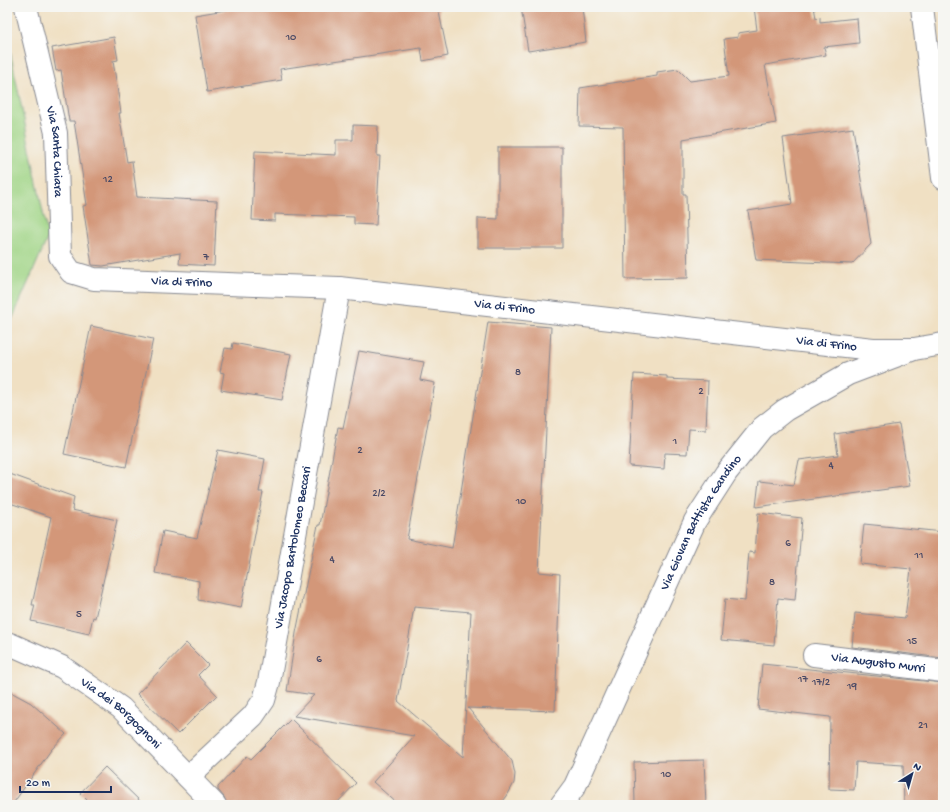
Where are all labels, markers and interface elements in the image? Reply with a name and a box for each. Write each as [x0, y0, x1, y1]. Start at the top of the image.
house number: 10 [285, 32, 296, 44]
street label: Via Santa Chiara [42, 104, 66, 198]
house number: 12 [102, 174, 114, 186]
house number: 7 [202, 252, 209, 264]
street label: Via di Frino [150, 274, 213, 291]
street label: Via di Frino [473, 296, 536, 318]
street label: Via di Frino [794, 333, 858, 355]
house number: 8 [515, 367, 521, 379]
house number: 2 [698, 386, 704, 398]
house number: 1 [672, 436, 677, 448]
house number: 2 [357, 445, 363, 457]
street label: Via Giovan Battista Gandino [657, 452, 745, 593]
house number: 4 [828, 460, 834, 472]
street label: Via Jacopo Bartolomeo Beccari [271, 465, 315, 631]
house number: 2/2 [372, 488, 386, 500]
house number: 10 [515, 496, 526, 508]
house number: 6 [785, 538, 791, 550]
house number: 11 [914, 550, 923, 562]
house number: 4 [329, 554, 335, 566]
house number: 8 [769, 577, 775, 589]
house number: 5 [76, 609, 82, 621]
house number: 15 [906, 636, 917, 648]
street label: Via Augusto Murri [830, 650, 927, 676]
house number: 6 [316, 654, 322, 666]
street label: Via dei Borgognoni [77, 674, 164, 752]
house number: 17 [797, 674, 808, 686]
house number: 17/2 [811, 677, 831, 689]
house number: 19 [846, 681, 857, 693]
house number: 21 [918, 720, 928, 732]
north arrow [892, 754, 932, 794]
text: N [910, 761, 923, 775]
scale bar [20, 768, 111, 794]
house number: 10 [660, 769, 671, 781]
text: 20 m [26, 777, 51, 791]

